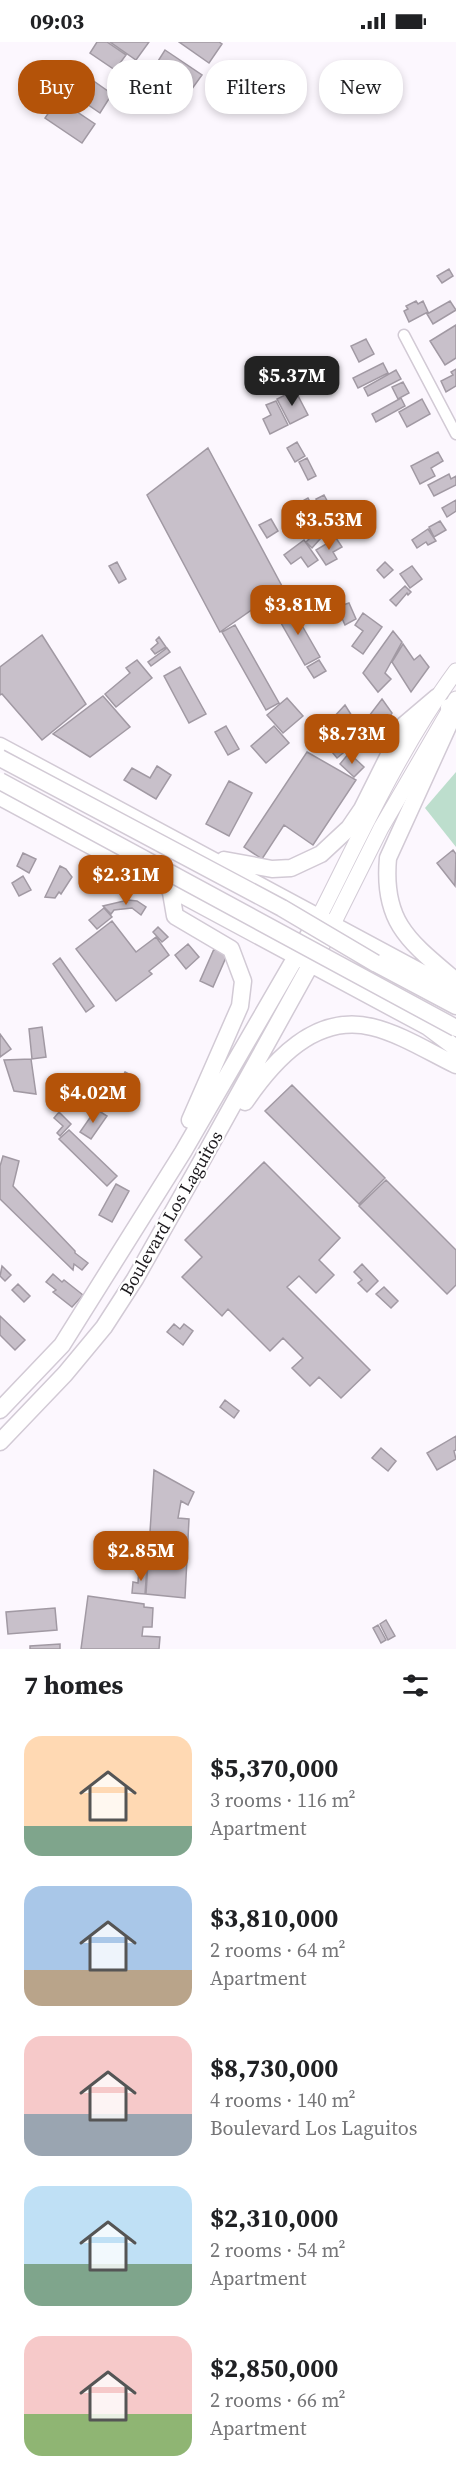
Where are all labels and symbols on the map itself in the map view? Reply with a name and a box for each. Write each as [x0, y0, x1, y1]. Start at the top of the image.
pin: $5.37M [243, 356, 341, 407]
pin: $3.53M [280, 500, 378, 551]
pin: $3.81M [249, 585, 347, 636]
pin: $8.73M [303, 714, 401, 765]
pin: $2.31M [77, 855, 175, 906]
pin: $4.02M [44, 1073, 142, 1124]
street label: Boulevard Los Laguitos [114, 1126, 229, 1300]
pin: $2.85M [92, 1531, 190, 1582]

